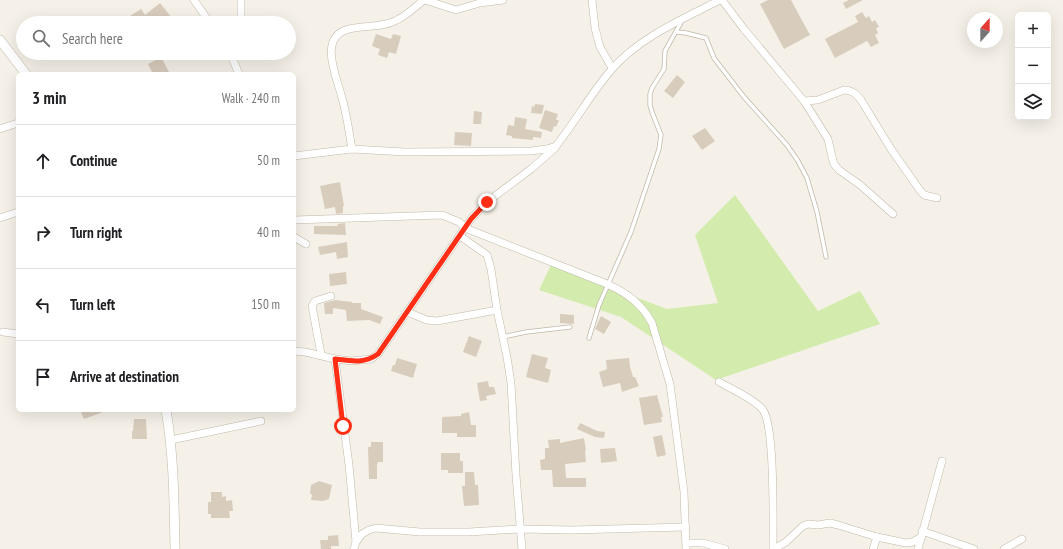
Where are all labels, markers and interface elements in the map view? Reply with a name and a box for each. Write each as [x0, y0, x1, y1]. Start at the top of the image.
north arrow [967, 12, 1003, 48]
map controls [1015, 12, 1051, 120]
button: + [1015, 12, 1051, 48]
search box [16, 16, 296, 60]
icon: search [30, 27, 52, 49]
text: Search here [62, 29, 123, 48]
button: − [1015, 48, 1051, 84]
button: layers [1015, 84, 1051, 120]
text: 3 min [32, 87, 66, 109]
text: Walk · 240 m [222, 90, 280, 107]
icon: ahead [32, 150, 54, 172]
text: Continue [70, 151, 117, 170]
text: 50 m [257, 152, 280, 169]
route end [478, 193, 496, 211]
icon: right [32, 222, 54, 244]
text: Turn right [70, 223, 122, 242]
text: 40 m [257, 224, 280, 241]
icon: left [32, 294, 54, 316]
text: Turn left [70, 295, 115, 314]
text: 150 m [251, 296, 280, 313]
icon: arrive [32, 366, 54, 388]
text: Arrive at destination [70, 367, 179, 386]
route start [334, 417, 352, 435]

